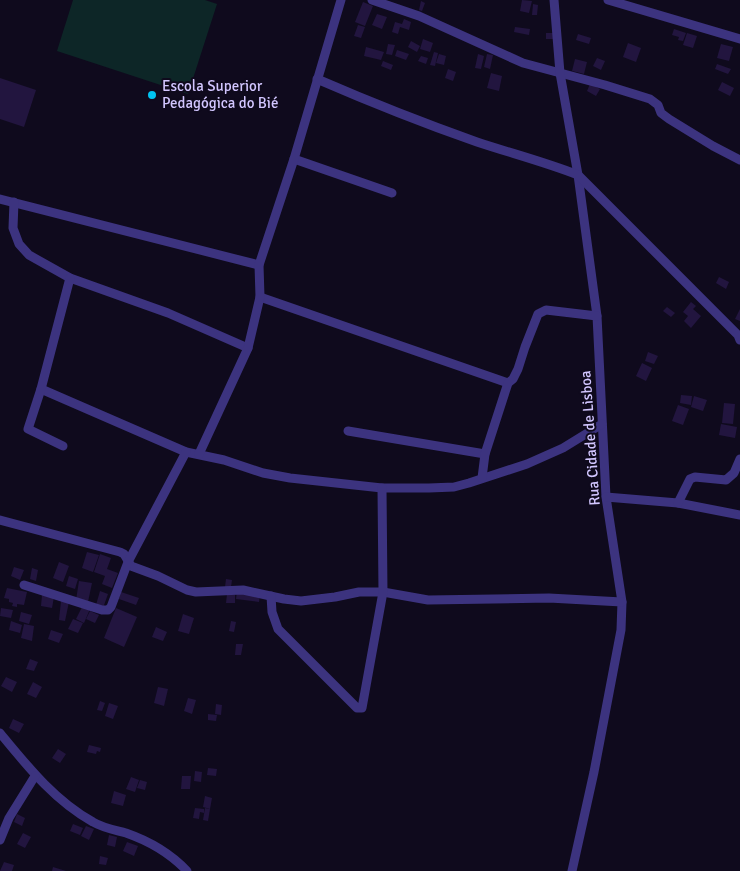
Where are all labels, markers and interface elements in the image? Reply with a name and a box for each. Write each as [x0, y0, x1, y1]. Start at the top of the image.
place label: Escola Superior Pedagógica do Bié [162, 77, 278, 112]
marker: Escola Superior Pedagógica do Bié [146, 89, 158, 101]
street label: Rua Cidade de Lisboa [576, 370, 604, 506]

